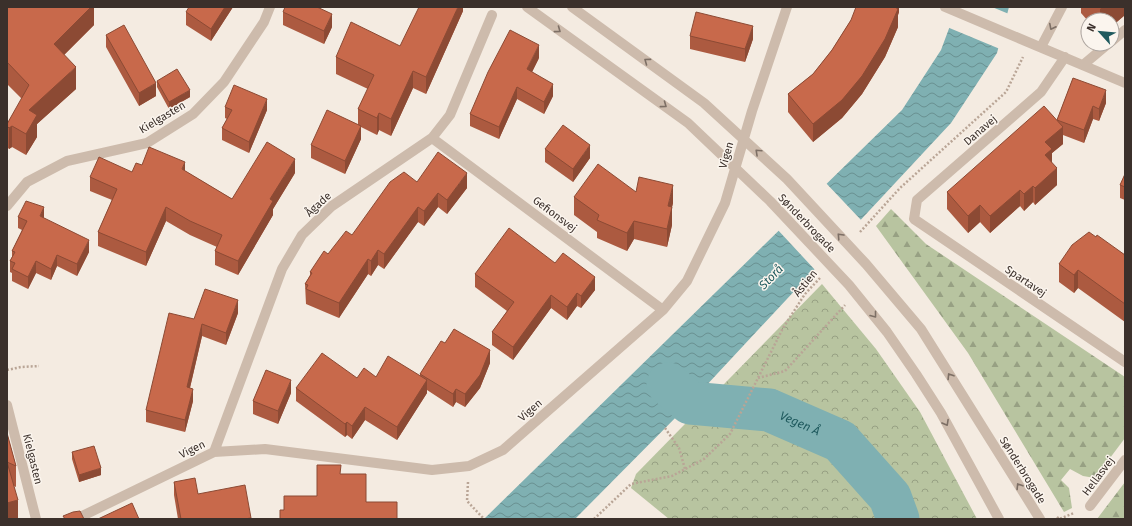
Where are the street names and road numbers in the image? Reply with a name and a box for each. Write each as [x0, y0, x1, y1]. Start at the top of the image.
street label: Kielgasten [137, 99, 188, 136]
street label: Danavej [961, 112, 1000, 148]
street label: Vigen [716, 140, 736, 170]
street label: Ågade [302, 189, 334, 219]
street label: Sønderbrogade [775, 191, 838, 255]
street label: Gefionsvej [530, 194, 579, 235]
street label: Spartavej [1003, 263, 1049, 300]
street label: Åstien [790, 267, 820, 299]
street label: Vigen [516, 397, 545, 424]
street label: Kielgasten [20, 433, 45, 486]
street label: Sønderbrogade [997, 434, 1048, 506]
street label: Vigen [177, 438, 207, 461]
street label: Hellasvej [1080, 454, 1117, 498]

